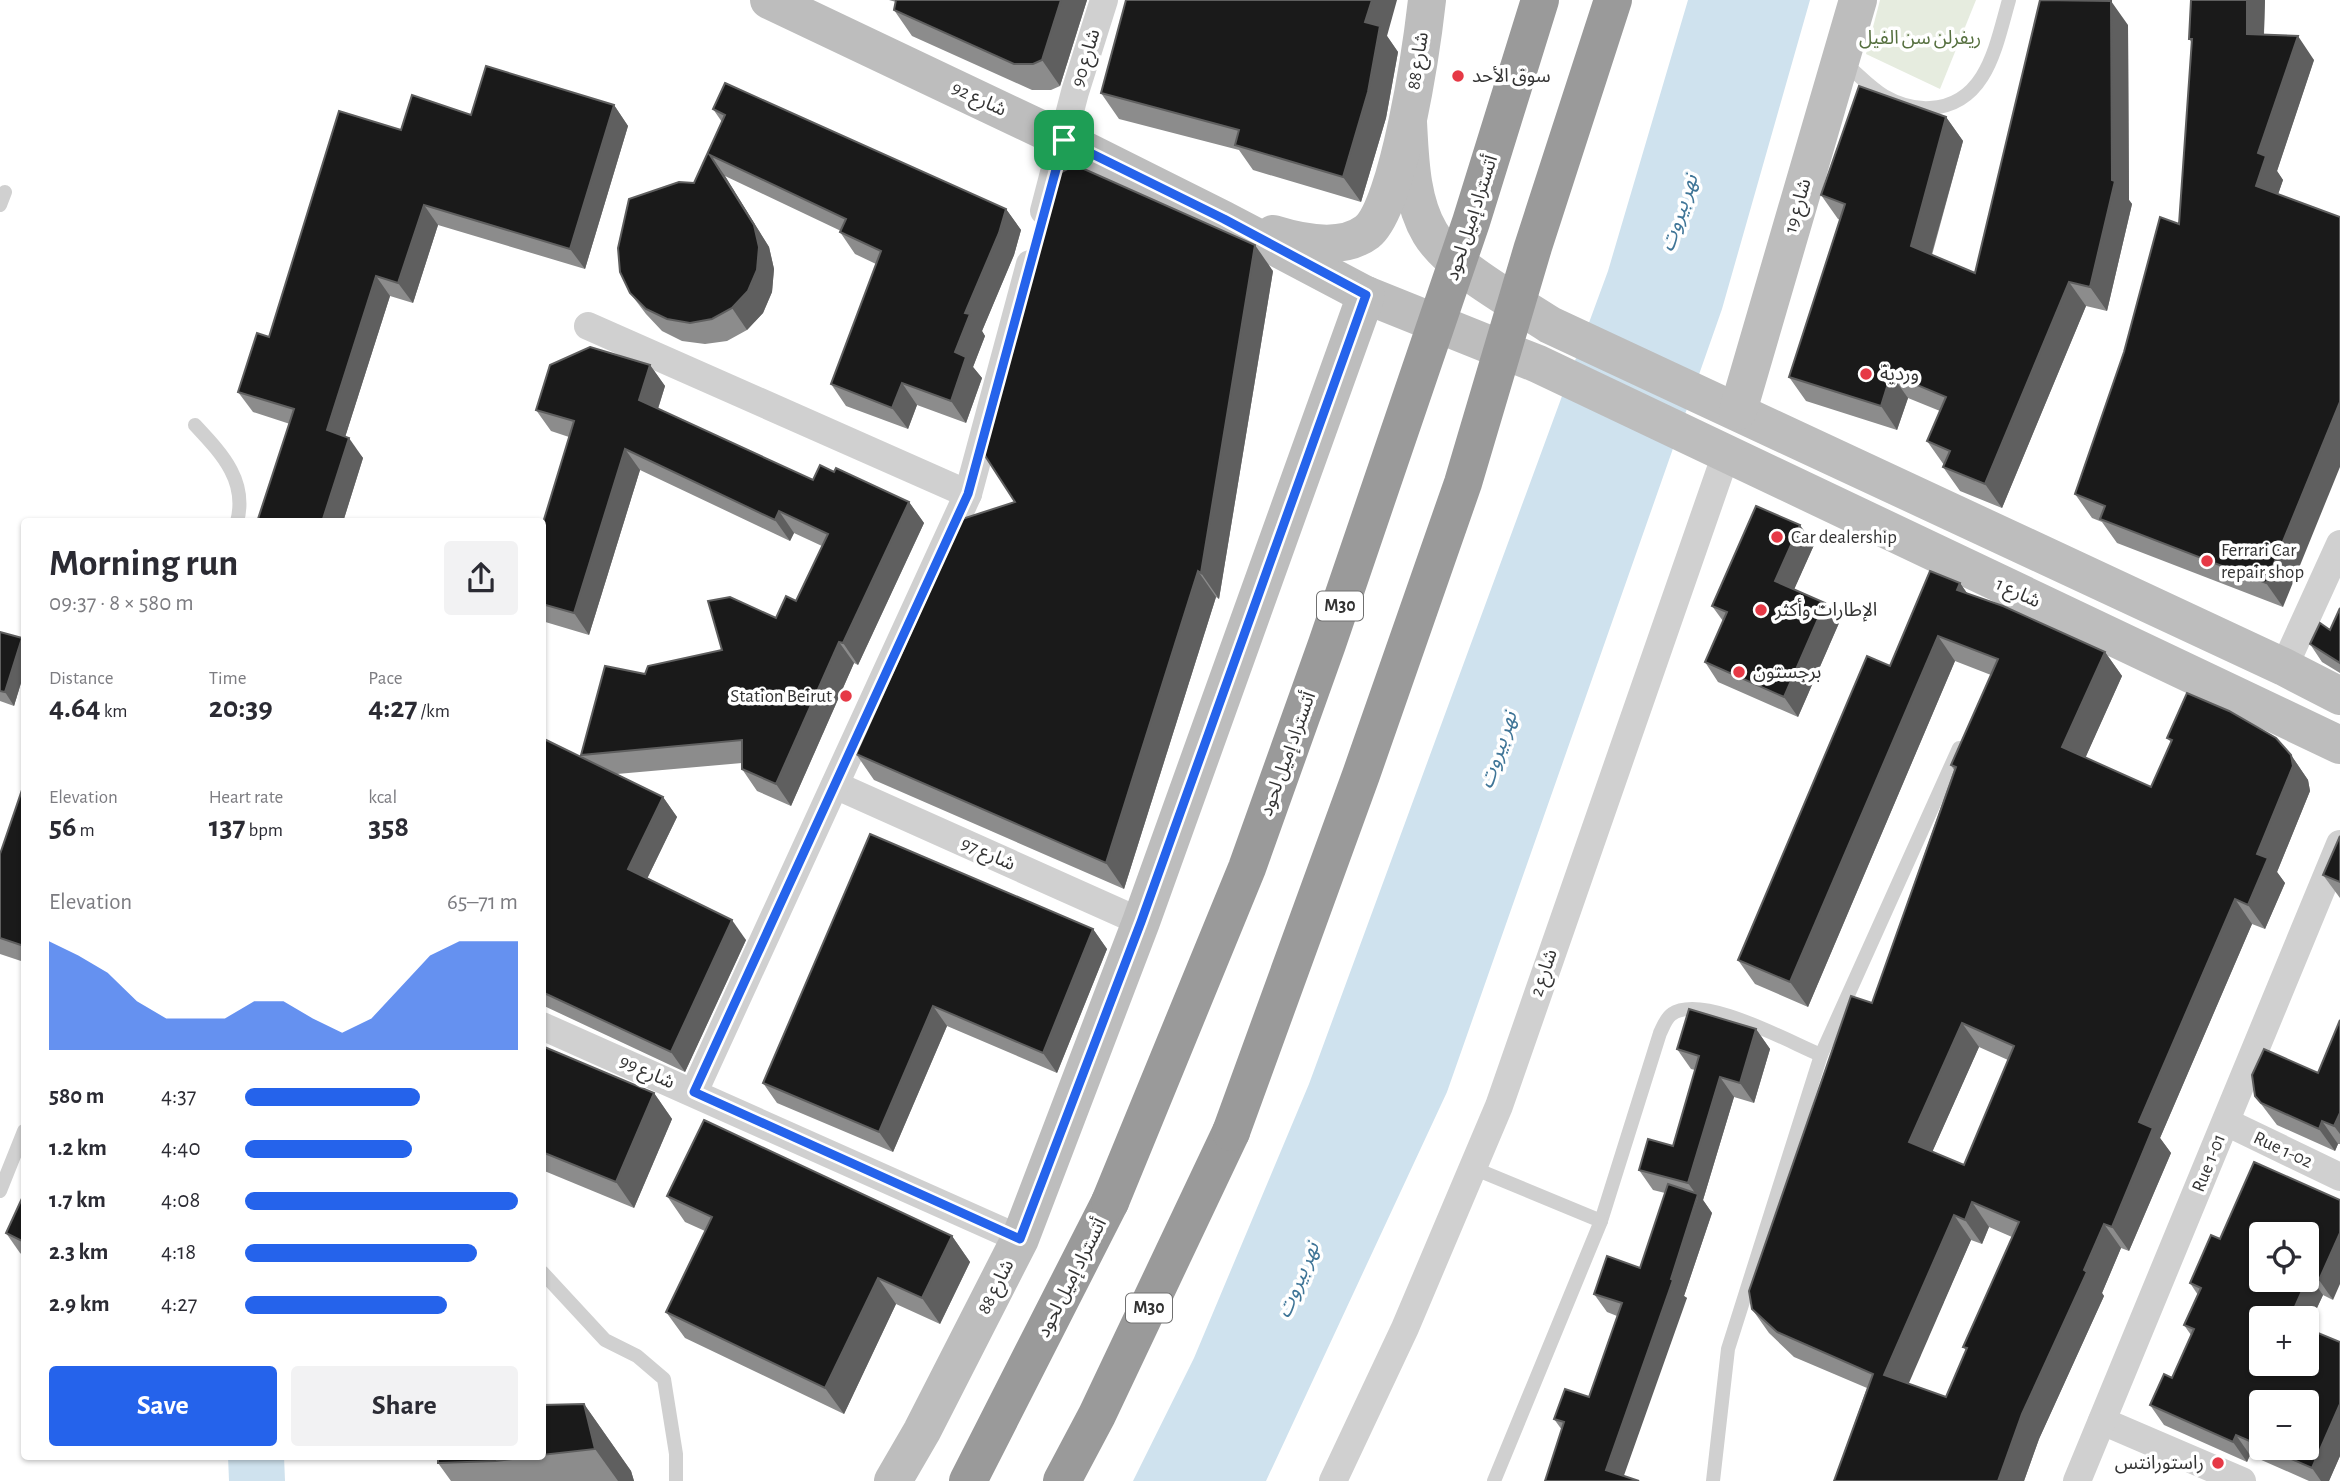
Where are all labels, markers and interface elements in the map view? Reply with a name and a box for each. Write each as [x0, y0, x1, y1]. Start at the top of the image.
street label: شارع 90 [1068, 27, 1107, 90]
park label: ريفرلن سن الفيل [1859, 29, 1981, 49]
street label: شارع 88 [1404, 31, 1435, 92]
place label: سوق الأحد [1472, 66, 1551, 87]
marker: سوق الأحد [1450, 68, 1466, 84]
street label: شارع 92 [948, 78, 1009, 123]
pin [1034, 110, 1094, 170]
icon: arrive [1045, 121, 1083, 159]
street label: أتستراد إميل لحود [1440, 152, 1503, 284]
water label: نهر بيروت [1656, 171, 1703, 254]
street label: شارع 19 [1781, 177, 1818, 236]
place label: وردية [1880, 365, 1919, 385]
marker: وردية [1858, 366, 1874, 382]
place label: Car dealership [1791, 528, 1897, 547]
marker: Car dealership [1769, 529, 1785, 545]
button: share [444, 541, 518, 615]
place label: Ferrari Car repair shop [2221, 541, 2304, 582]
text: Morning run [49, 545, 238, 583]
marker: Ferrari Car repair shop [2199, 553, 2215, 569]
street label: شارع 1 [1992, 575, 2043, 614]
text: 09:37 · 8 × 580 m [49, 592, 194, 615]
road number: M30 [1317, 592, 1363, 620]
place label: الإطارات وأكثر [1774, 598, 1877, 622]
marker: الإطارات وأكثر [1753, 602, 1769, 618]
place label: برجستون [1753, 663, 1821, 683]
marker: برجستون [1731, 664, 1747, 680]
text: Distance [49, 669, 113, 688]
text: Time [209, 669, 247, 688]
text: Pace [368, 669, 403, 688]
place label: Station Beirut [730, 687, 832, 706]
marker: Station Beirut [838, 688, 854, 704]
street label: أتستراد إميل لحود [1254, 688, 1321, 819]
text: 4.64 [49, 693, 101, 723]
text: 20:39 [209, 693, 273, 723]
text: 4:27 [368, 693, 417, 723]
text: km [101, 702, 128, 721]
text: /km [417, 702, 450, 721]
water label: نهر بيروت [1475, 708, 1522, 791]
text: Elevation [49, 788, 118, 807]
text: Heart rate [209, 788, 283, 807]
text: kcal [368, 788, 397, 807]
text: 56 [49, 812, 76, 842]
text: 137 [209, 812, 245, 842]
text: 358 [368, 812, 409, 842]
text: m [76, 821, 95, 840]
text: bpm [245, 821, 283, 840]
street label: شارع 97 [957, 834, 1018, 877]
text: Elevation [49, 891, 132, 914]
text: 65–71 m [447, 891, 518, 914]
street label: شارع 2 [1527, 947, 1564, 1000]
street label: شارع 99 [615, 1052, 677, 1095]
text: 580 m [49, 1085, 104, 1108]
text: 4:37 [161, 1085, 196, 1108]
street label: Rue 1-02 [2251, 1128, 2316, 1172]
street label: Rue 1-01 [2189, 1131, 2229, 1195]
text: 1.2 km [49, 1137, 107, 1160]
text: 4:40 [161, 1137, 201, 1160]
text: 1.7 km [49, 1189, 106, 1212]
text: 4:08 [161, 1189, 200, 1212]
street label: أتستراد إميل لحود [1032, 1214, 1112, 1341]
map controls [2249, 1222, 2319, 1460]
button: locate [2249, 1222, 2319, 1292]
water label: نهر بيروت [1273, 1238, 1325, 1321]
text: 2.3 km [49, 1241, 108, 1264]
text: 4:18 [161, 1241, 196, 1264]
street label: شارع 88 [974, 1257, 1020, 1319]
text: 2.9 km [49, 1293, 110, 1316]
text: 4:27 [161, 1293, 197, 1316]
road number: M30 [1126, 1294, 1172, 1322]
button: + [2249, 1306, 2319, 1376]
button: Save [49, 1366, 277, 1446]
button: Share [291, 1366, 518, 1446]
button: − [2249, 1390, 2319, 1460]
place label: راستورانتس [2115, 1454, 2204, 1474]
marker: راستورانتس [2210, 1455, 2226, 1471]

